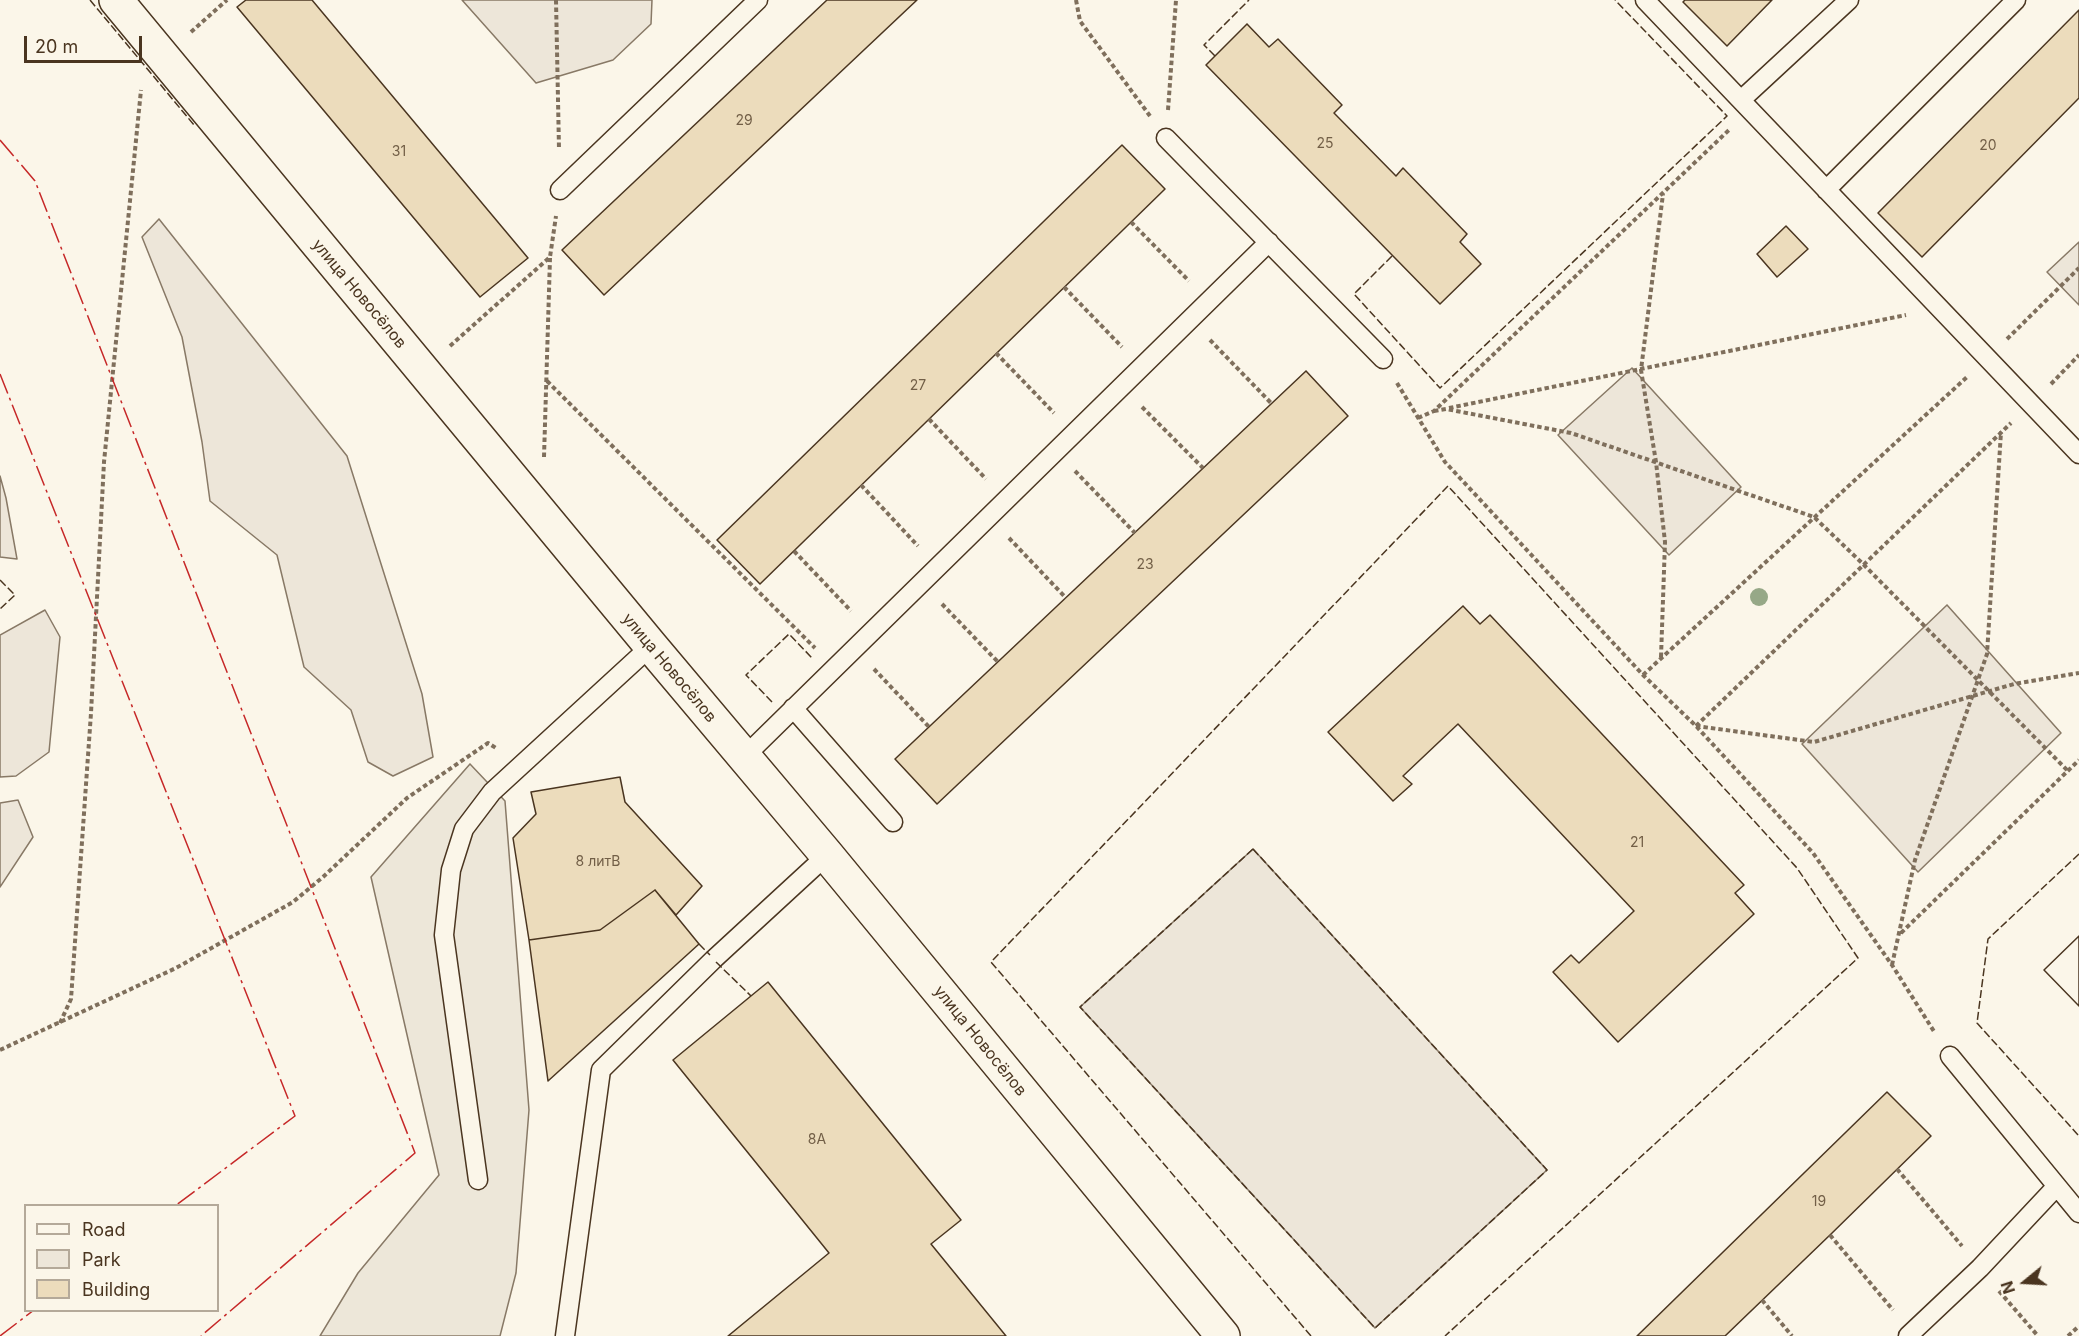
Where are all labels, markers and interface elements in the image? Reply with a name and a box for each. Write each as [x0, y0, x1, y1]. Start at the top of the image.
scale bar [27, 24, 146, 62]
text: 20 m [35, 36, 78, 57]
house number: 29 [735, 113, 753, 129]
house number: 25 [1316, 136, 1334, 152]
house number: 20 [1979, 138, 1997, 154]
house number: 31 [392, 144, 406, 160]
street label: улица Новосёлов [308, 236, 410, 352]
house number: 27 [910, 378, 926, 394]
house number: 23 [1136, 557, 1154, 573]
street label: улица Новосёлов [618, 610, 720, 726]
house number: 21 [1630, 835, 1644, 851]
house number: 8 литВ [576, 854, 620, 870]
street label: улица Новосёлов [930, 982, 1030, 1100]
house number: 8А [808, 1132, 826, 1148]
house number: 19 [1812, 1194, 1826, 1210]
legend [24, 1204, 219, 1312]
text: Road [82, 1219, 125, 1240]
text: Park [82, 1249, 121, 1270]
north arrow [1995, 1252, 2055, 1312]
text: Building [82, 1279, 150, 1300]
text: N [1996, 1279, 2019, 1296]

